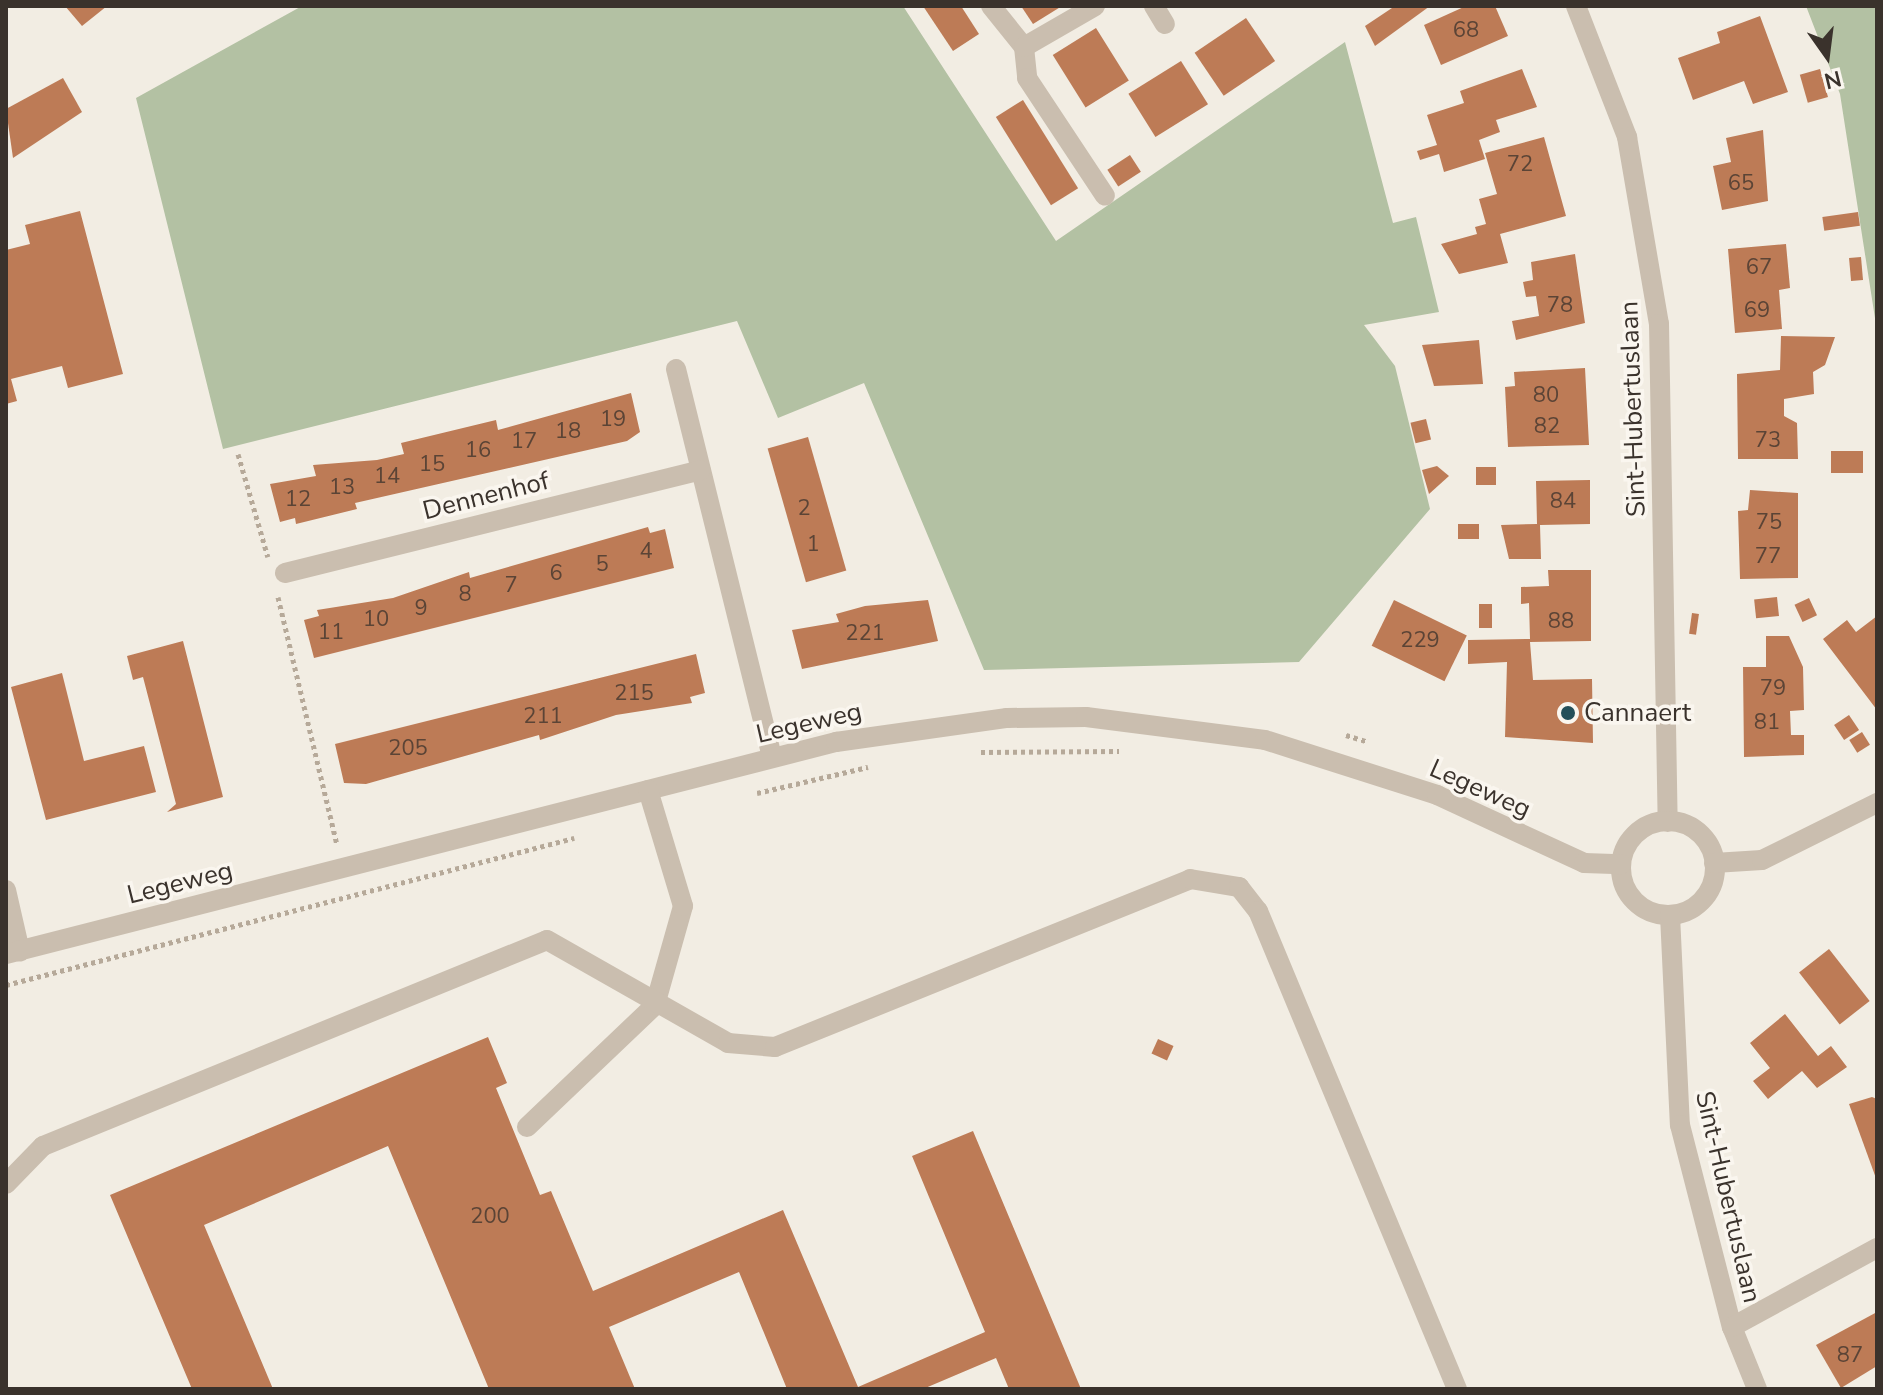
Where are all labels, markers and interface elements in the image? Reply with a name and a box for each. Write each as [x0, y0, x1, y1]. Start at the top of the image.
north arrow [1787, 16, 1867, 96]
house number: 68 [1453, 18, 1479, 44]
text: N [1821, 63, 1844, 96]
house number: 72 [1507, 152, 1533, 178]
house number: 65 [1728, 171, 1754, 197]
house number: 67 [1746, 255, 1772, 281]
house number: 78 [1547, 293, 1573, 319]
house number: 69 [1744, 298, 1770, 324]
street label: Sint-Hubertuslaan [1614, 300, 1652, 518]
house number: 80 [1533, 383, 1559, 409]
house number: 19 [600, 407, 626, 433]
house number: 82 [1534, 414, 1560, 440]
house number: 18 [555, 419, 581, 445]
house number: 73 [1755, 428, 1781, 454]
house number: 17 [511, 429, 537, 455]
house number: 16 [465, 438, 491, 464]
house number: 15 [419, 452, 445, 478]
house number: 14 [374, 464, 400, 490]
street label: Dennenhof [420, 465, 552, 527]
house number: 13 [329, 475, 355, 501]
house number: 12 [285, 487, 311, 513]
house number: 84 [1550, 489, 1576, 515]
house number: 2 [797, 496, 811, 522]
house number: 75 [1756, 510, 1782, 536]
house number: 1 [806, 532, 820, 558]
house number: 4 [639, 539, 653, 565]
house number: 77 [1755, 544, 1781, 570]
house number: 5 [595, 552, 609, 578]
house number: 6 [549, 561, 563, 587]
house number: 7 [504, 573, 518, 599]
house number: 8 [458, 582, 472, 608]
house number: 9 [414, 596, 428, 622]
house number: 10 [363, 607, 389, 633]
house number: 88 [1548, 609, 1574, 635]
house number: 11 [318, 620, 344, 646]
house number: 221 [845, 621, 885, 647]
house number: 229 [1400, 628, 1440, 654]
house number: 79 [1760, 676, 1786, 702]
house number: 215 [614, 681, 654, 707]
street label: Legeweg [753, 696, 865, 750]
place label: Cannaert [1584, 697, 1691, 729]
house number: 211 [523, 704, 563, 730]
marker: Cannaert [1559, 704, 1577, 722]
house number: 81 [1754, 710, 1780, 736]
house number: 205 [388, 736, 428, 762]
street label: Legeweg [1425, 753, 1535, 825]
street label: Legeweg [124, 855, 236, 911]
street label: Sint-Hubertuslaan [1688, 1088, 1768, 1306]
house number: 200 [470, 1204, 510, 1230]
house number: 87 [1837, 1343, 1863, 1369]

